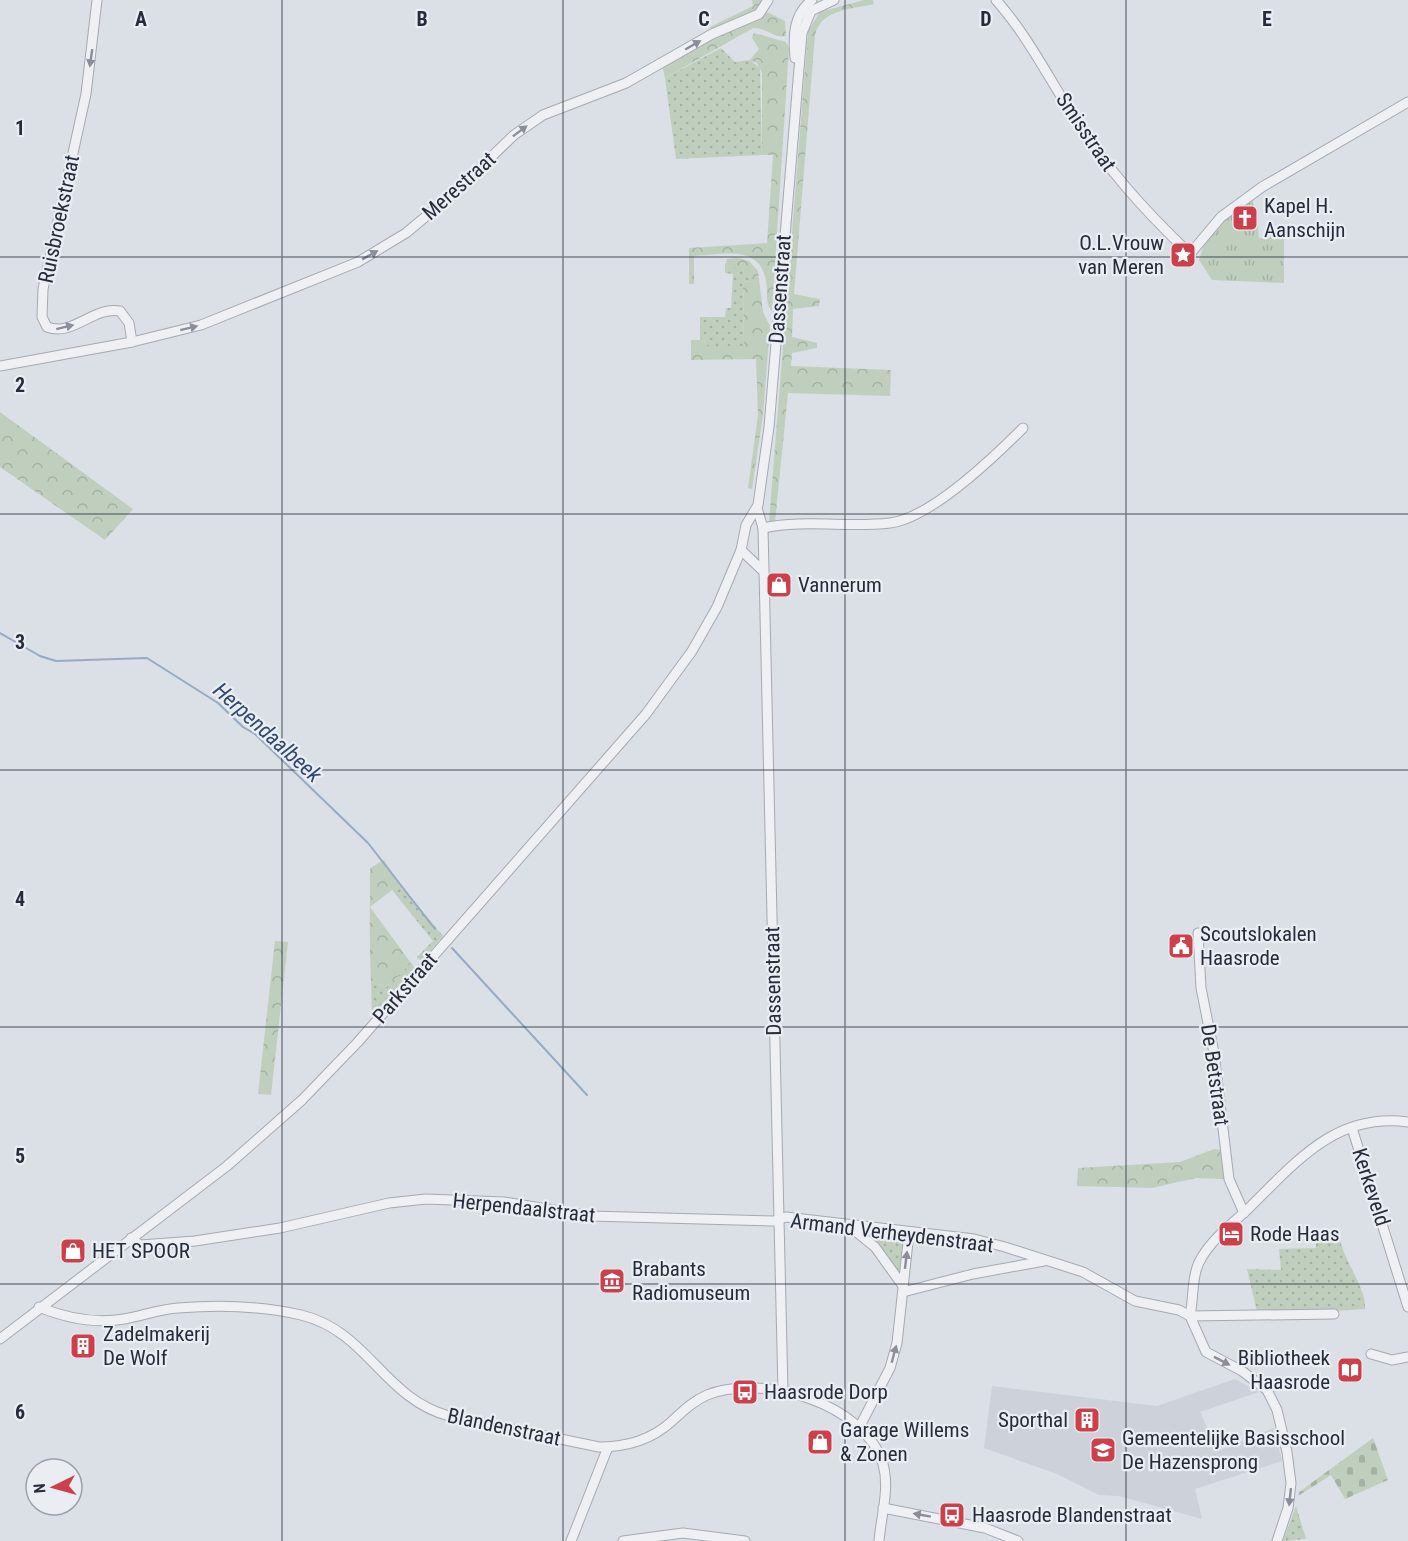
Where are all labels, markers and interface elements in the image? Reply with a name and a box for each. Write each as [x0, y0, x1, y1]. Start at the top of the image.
text: A [135, 7, 147, 31]
text: B [416, 7, 428, 31]
text: C [698, 7, 710, 31]
text: D [980, 7, 992, 31]
text: E [1262, 7, 1272, 31]
one-way arrow [685, 40, 701, 51]
one-way arrow [86, 49, 96, 68]
street label: Smisstraat [1051, 88, 1121, 176]
text: 1 [15, 116, 25, 140]
one-way arrow [512, 126, 527, 138]
street label: Merestraat [418, 147, 500, 225]
street label: Ruisbroekstraat [34, 153, 84, 285]
place label: Kapel H. Aanschijn [1264, 194, 1345, 242]
church icon: Kapel H. Aanschijn [1230, 203, 1260, 233]
place label: O.L.Vrouw van Meren [1078, 231, 1164, 279]
street label: Dassenstraat [764, 234, 796, 344]
place icon: O.L.Vrouw van Meren [1168, 240, 1198, 270]
one-way arrow [362, 250, 379, 260]
one-way arrow [56, 322, 74, 331]
one-way arrow [180, 323, 198, 333]
text: 2 [15, 373, 25, 397]
shop icon: Vannerum [764, 570, 794, 600]
place label: Vannerum [798, 573, 882, 597]
text: 3 [15, 630, 25, 654]
water label: Herpendaalbeek [209, 677, 327, 788]
text: 4 [15, 887, 25, 911]
place label: Scoutslokalen Haasrode [1200, 922, 1317, 970]
street label: Dassenstraat [760, 926, 786, 1036]
public building icon: Scoutslokalen Haasrode [1166, 931, 1196, 961]
street label: Parkstraat [368, 948, 442, 1028]
street label: De Betstraat [1196, 1023, 1234, 1127]
text: 5 [15, 1144, 25, 1168]
street label: Kerkeveld [1347, 1145, 1395, 1229]
street label: Herpendaalstraat [452, 1189, 596, 1227]
street label: Armand Verheydenstraat [789, 1209, 995, 1257]
hotel icon: Rode Haas [1216, 1219, 1246, 1249]
place label: Rode Haas [1250, 1222, 1340, 1246]
shop icon: HET SPOOR [58, 1236, 88, 1266]
place label: HET SPOOR [92, 1239, 190, 1263]
one-way arrow [901, 1250, 911, 1269]
place label: Brabants Radiomuseum [632, 1257, 750, 1305]
museum icon: Brabants Radiomuseum [597, 1266, 627, 1296]
place label: Zadelmakerij De Wolf [103, 1322, 210, 1370]
building icon: Zadelmakerij De Wolf [68, 1331, 98, 1361]
one-way arrow [890, 1345, 899, 1363]
place label: Bibliotheek Haasrode [1238, 1346, 1331, 1394]
library icon: Bibliotheek Haasrode [1335, 1355, 1365, 1385]
one-way arrow [1214, 1357, 1231, 1366]
bus stop icon: Haasrode Dorp [730, 1377, 760, 1407]
place label: Haasrode Dorp [764, 1380, 888, 1404]
text: 6 [15, 1400, 25, 1424]
street label: Blandenstraat [445, 1403, 563, 1451]
building icon: Sporthal [1072, 1405, 1102, 1435]
place label: Sporthal [998, 1408, 1068, 1432]
place label: Garage Willems & Zonen [840, 1418, 969, 1466]
place label: Gemeentelijke Basisschool De Hazensprong [1122, 1426, 1345, 1474]
shop icon: Garage Willems & Zonen [805, 1427, 835, 1457]
school or university icon: Gemeentelijke Basisschool De Hazensprong [1088, 1435, 1118, 1465]
north arrow [24, 1457, 84, 1517]
text: N [30, 1483, 49, 1494]
one-way arrow [1285, 1488, 1294, 1507]
bus stop icon: Haasrode Blandenstraat [937, 1500, 967, 1530]
place label: Haasrode Blandenstraat [972, 1503, 1172, 1527]
one-way arrow [912, 1510, 931, 1519]

